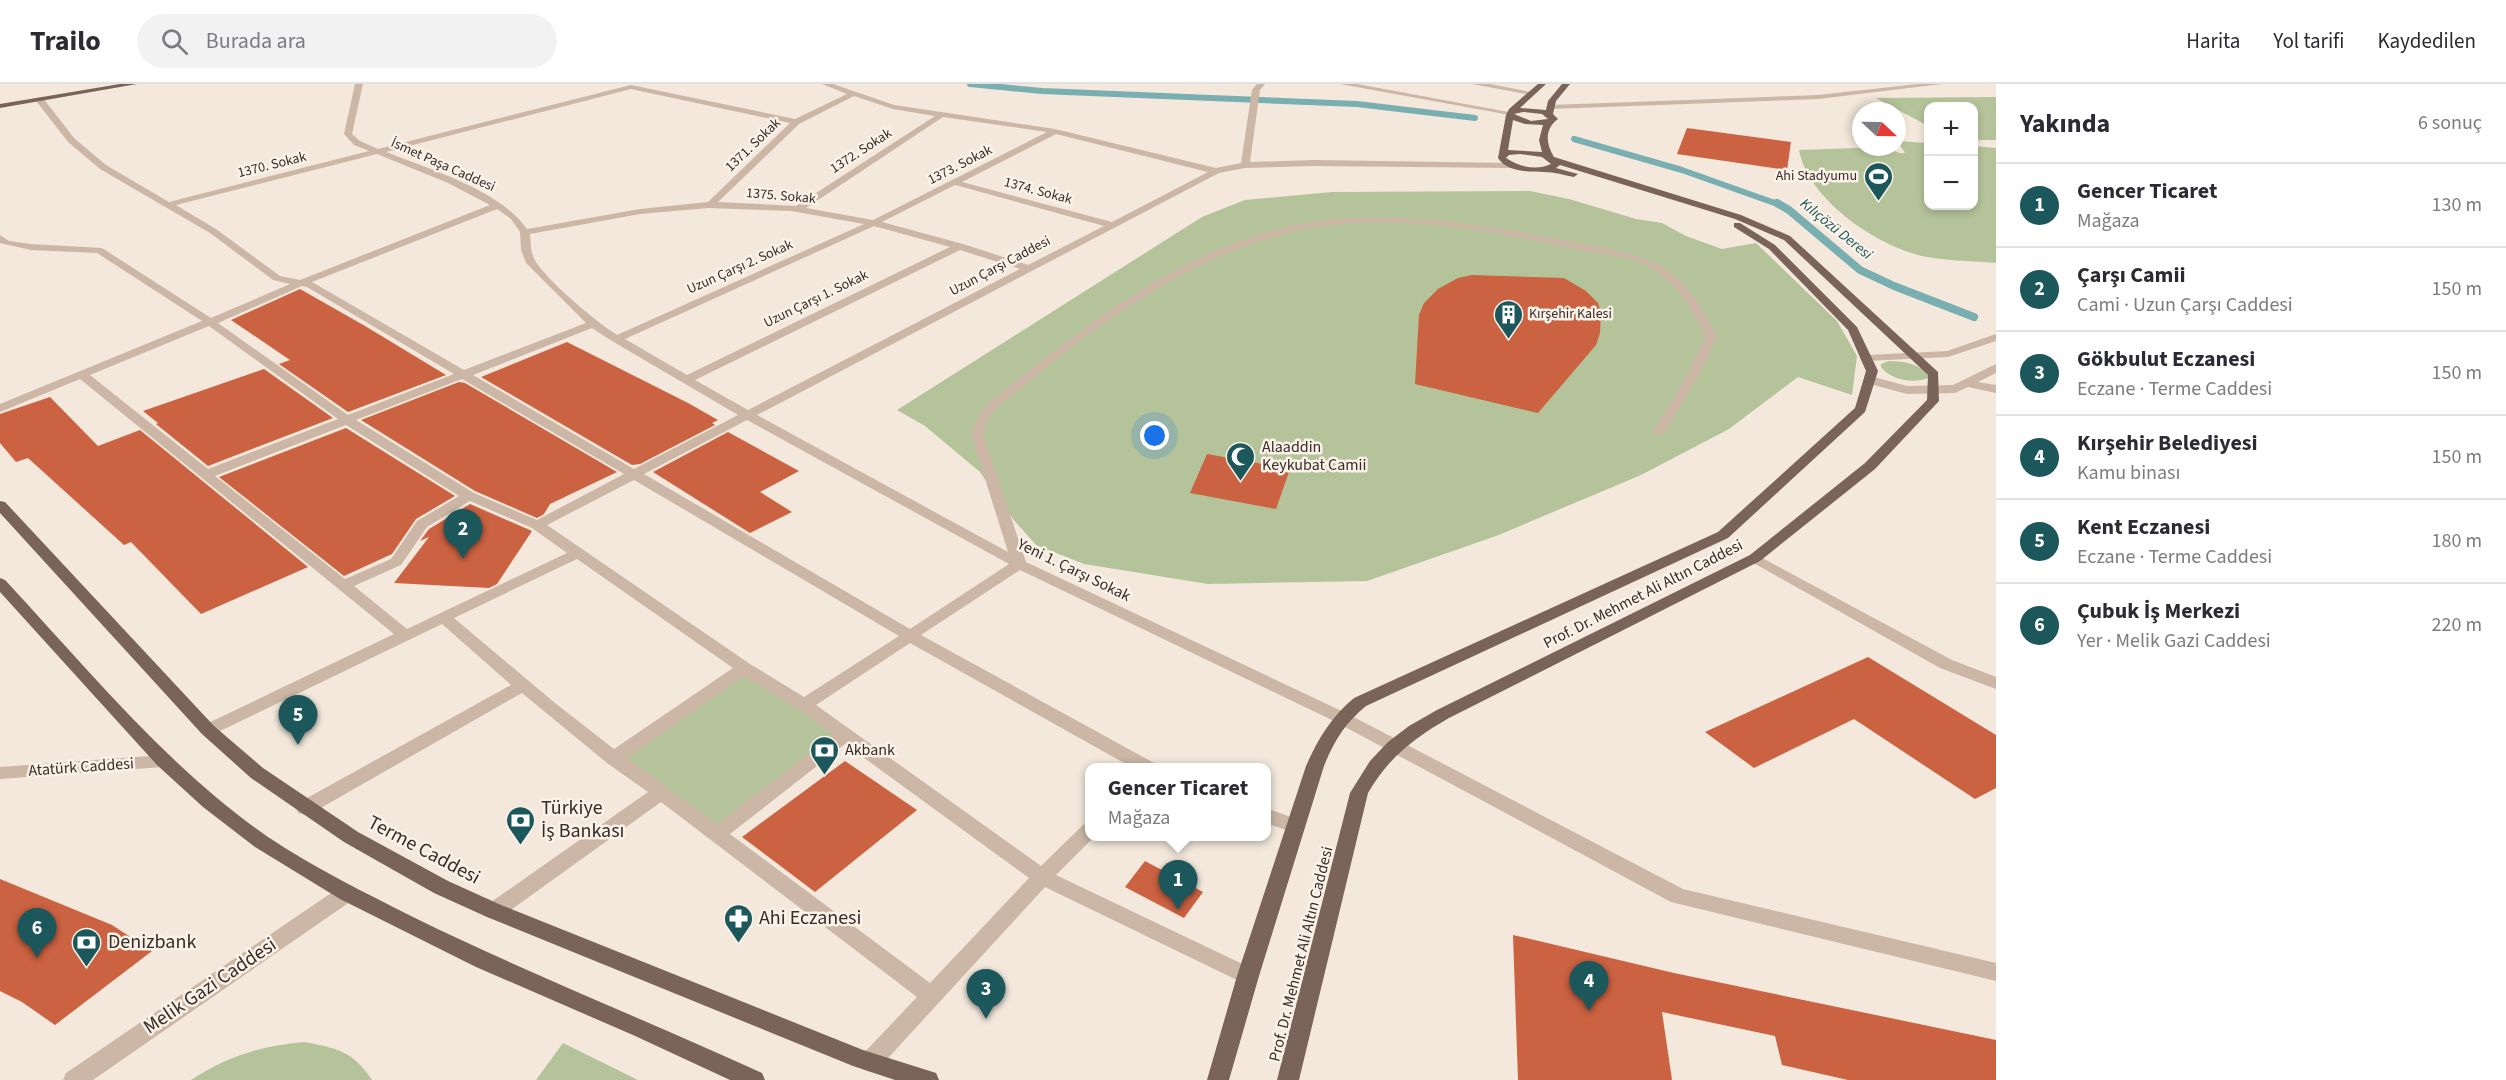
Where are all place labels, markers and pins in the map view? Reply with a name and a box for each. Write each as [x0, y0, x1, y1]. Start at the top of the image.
sports icon: Ahi Stadyumu [1862, 160, 1894, 202]
place label: Ahi Stadyumu [1776, 166, 1857, 186]
building icon: Kırşehir Kalesi [1492, 298, 1524, 340]
place label: Kırşehir Kalesi [1529, 304, 1612, 324]
place label: Alaaddin Keykubat Camii [1262, 436, 1366, 476]
mosque icon: Alaaddin Keykubat Camii [1225, 440, 1257, 482]
pin: 2 [444, 510, 482, 559]
pin: 5 [278, 696, 318, 745]
bank icon: Akbank [808, 734, 840, 776]
place label: Akbank [845, 739, 895, 761]
place label: Türkiye İş Bankası [541, 794, 625, 845]
bank icon: Türkiye İş Bankası [504, 804, 536, 846]
pin: 1 [1158, 860, 1198, 910]
pharmacy icon: Ahi Eczanesi [722, 902, 754, 944]
place label: Ahi Eczanesi [759, 904, 861, 932]
pin: 6 [18, 908, 57, 958]
bank icon: Denizbank [71, 926, 103, 968]
place label: Denizbank [108, 928, 196, 956]
pin: 4 [1570, 962, 1608, 1011]
pin: 3 [966, 970, 1006, 1019]

